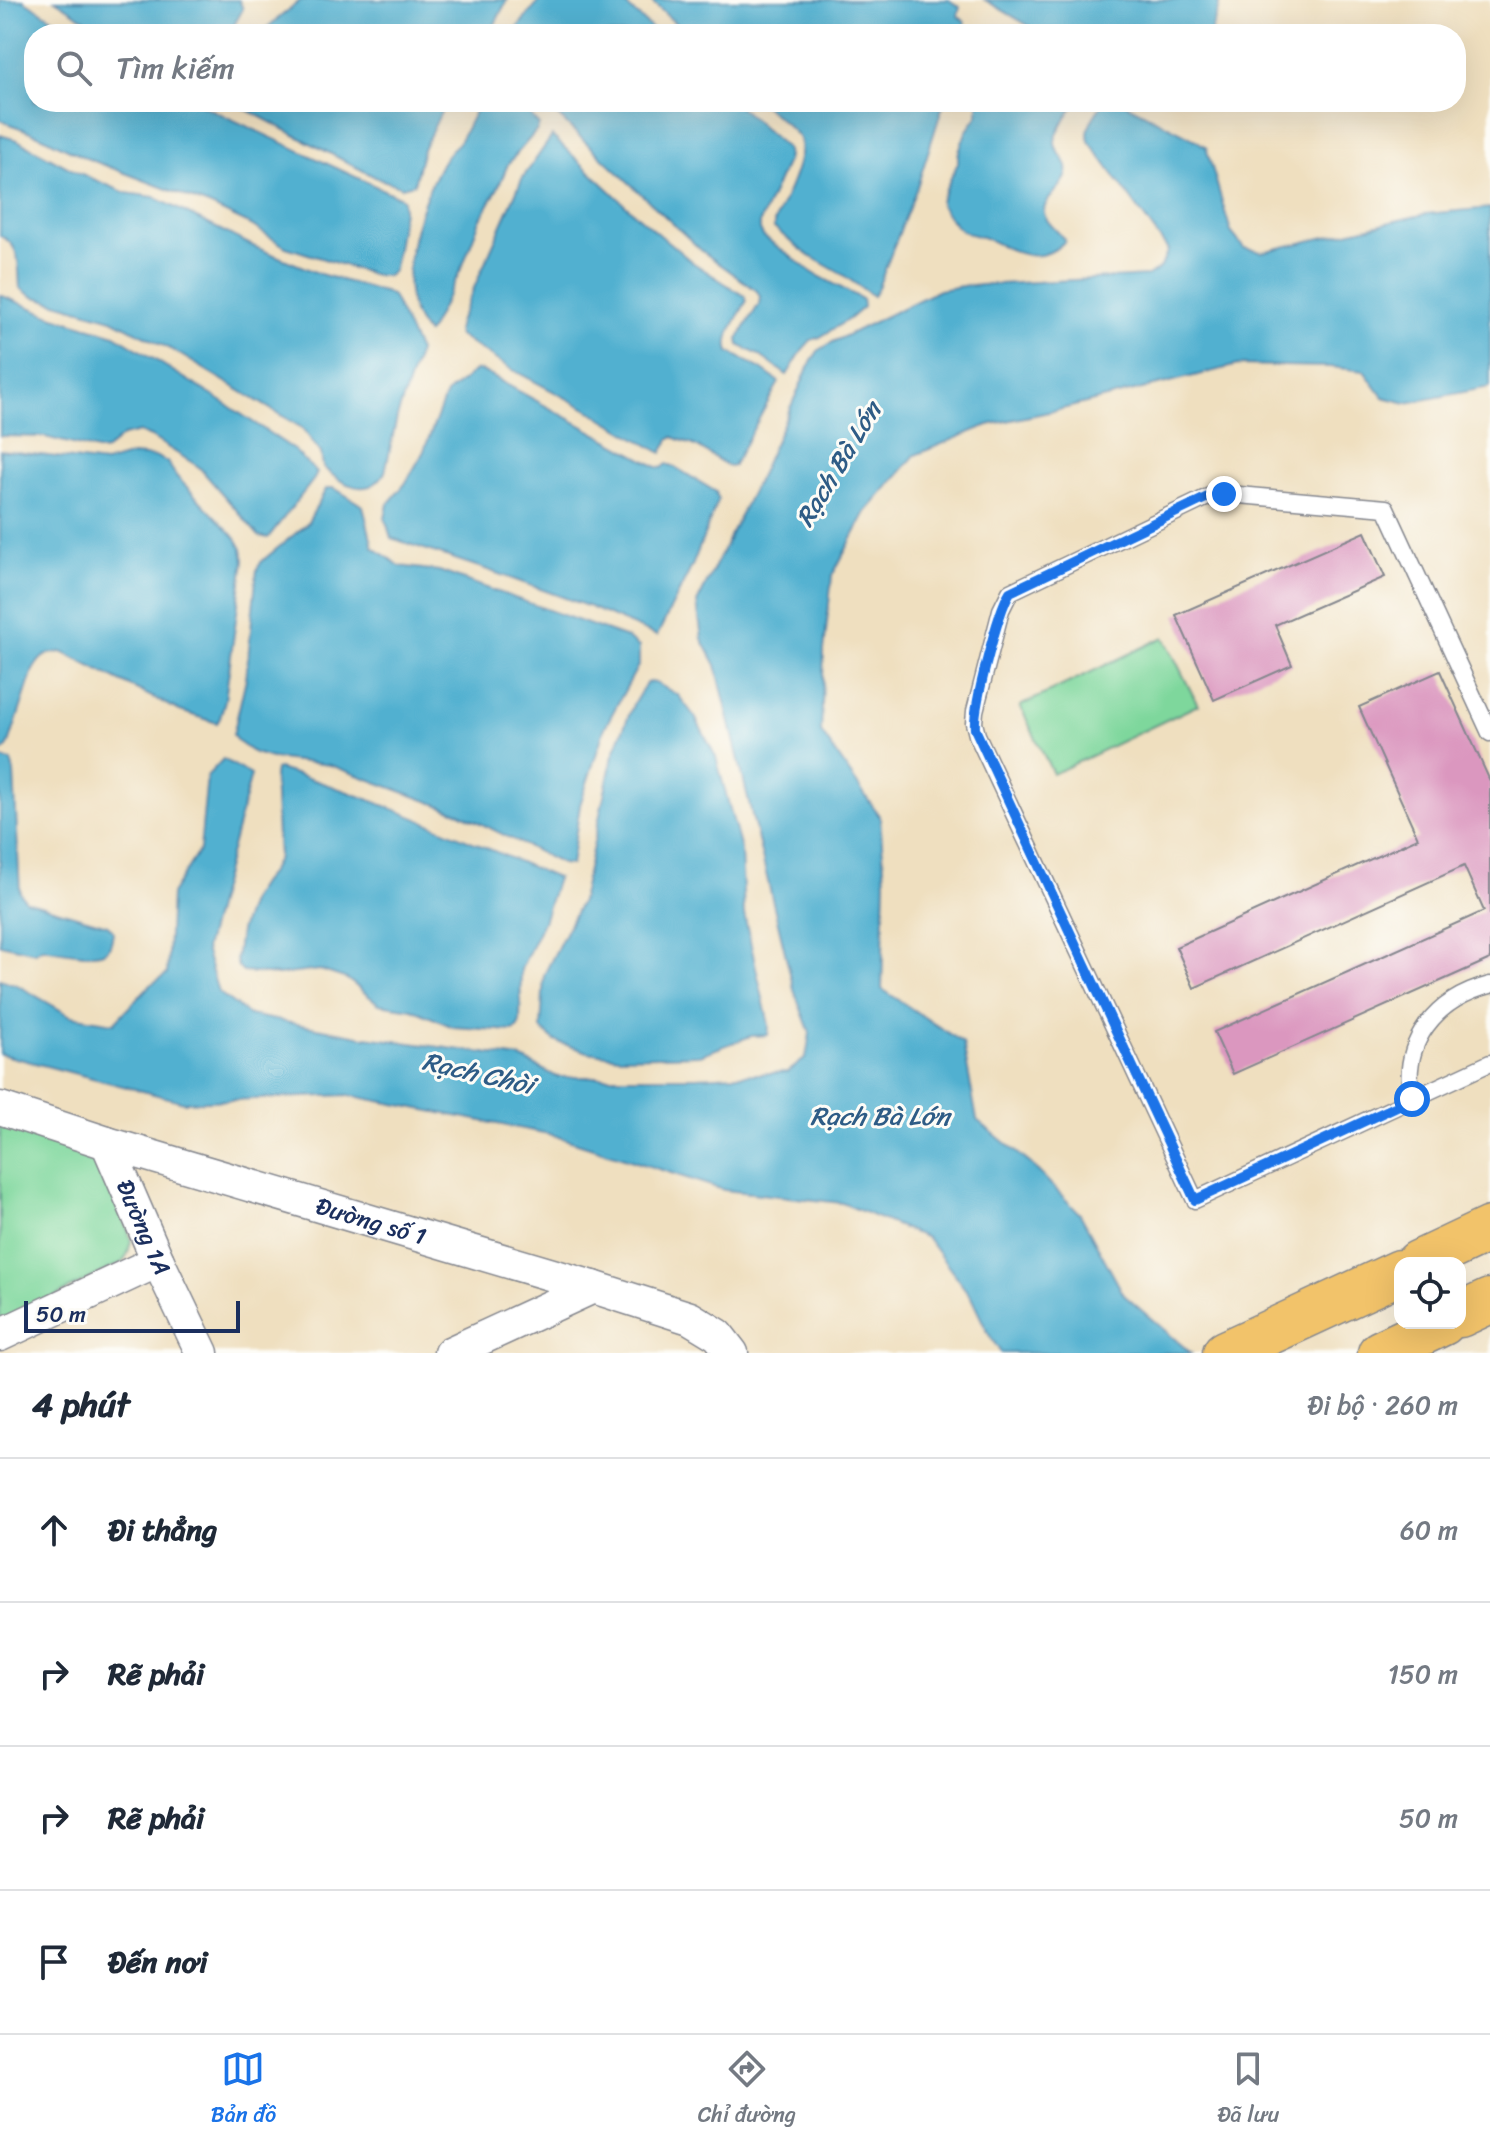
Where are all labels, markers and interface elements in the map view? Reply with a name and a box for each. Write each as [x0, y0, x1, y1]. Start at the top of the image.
search box [24, 24, 1466, 112]
text: Tìm kiếm [116, 41, 234, 95]
icon: search [52, 46, 96, 90]
water label: Rạch Bà Lớn [782, 390, 895, 536]
route end [1206, 476, 1242, 512]
water label: Rạch Chòi [418, 1038, 543, 1109]
route start [1394, 1081, 1430, 1117]
water label: Rạch Bà Lớn [810, 1093, 953, 1139]
street label: Đường 1A [104, 1173, 183, 1283]
street label: Đường số 1 [311, 1185, 431, 1257]
map controls [1394, 1257, 1466, 1329]
button: locate [1394, 1257, 1466, 1329]
text: 50 m [36, 1295, 86, 1334]
scale bar [24, 1297, 240, 1333]
text: 4 phút [32, 1375, 130, 1435]
text: Đi bộ · 260 m [1308, 1382, 1458, 1428]
text: Đi thẳng [108, 1503, 217, 1557]
text: 60 m [1400, 1507, 1458, 1553]
icon: ahead [32, 1508, 76, 1552]
text: Rẽ phải [108, 1647, 204, 1701]
text: 150 m [1388, 1651, 1458, 1697]
icon: right [32, 1652, 76, 1696]
text: Rẽ phải [108, 1791, 204, 1845]
text: 50 m [1399, 1795, 1458, 1841]
icon: right [32, 1796, 76, 1840]
text: Đến nơi [108, 1935, 207, 1989]
icon: arrive [32, 1940, 76, 1984]
tab: Bản đồ [211, 2047, 276, 2134]
tab: Chỉ đường [698, 2047, 796, 2134]
tab: Đã lưu [1217, 2047, 1279, 2134]

